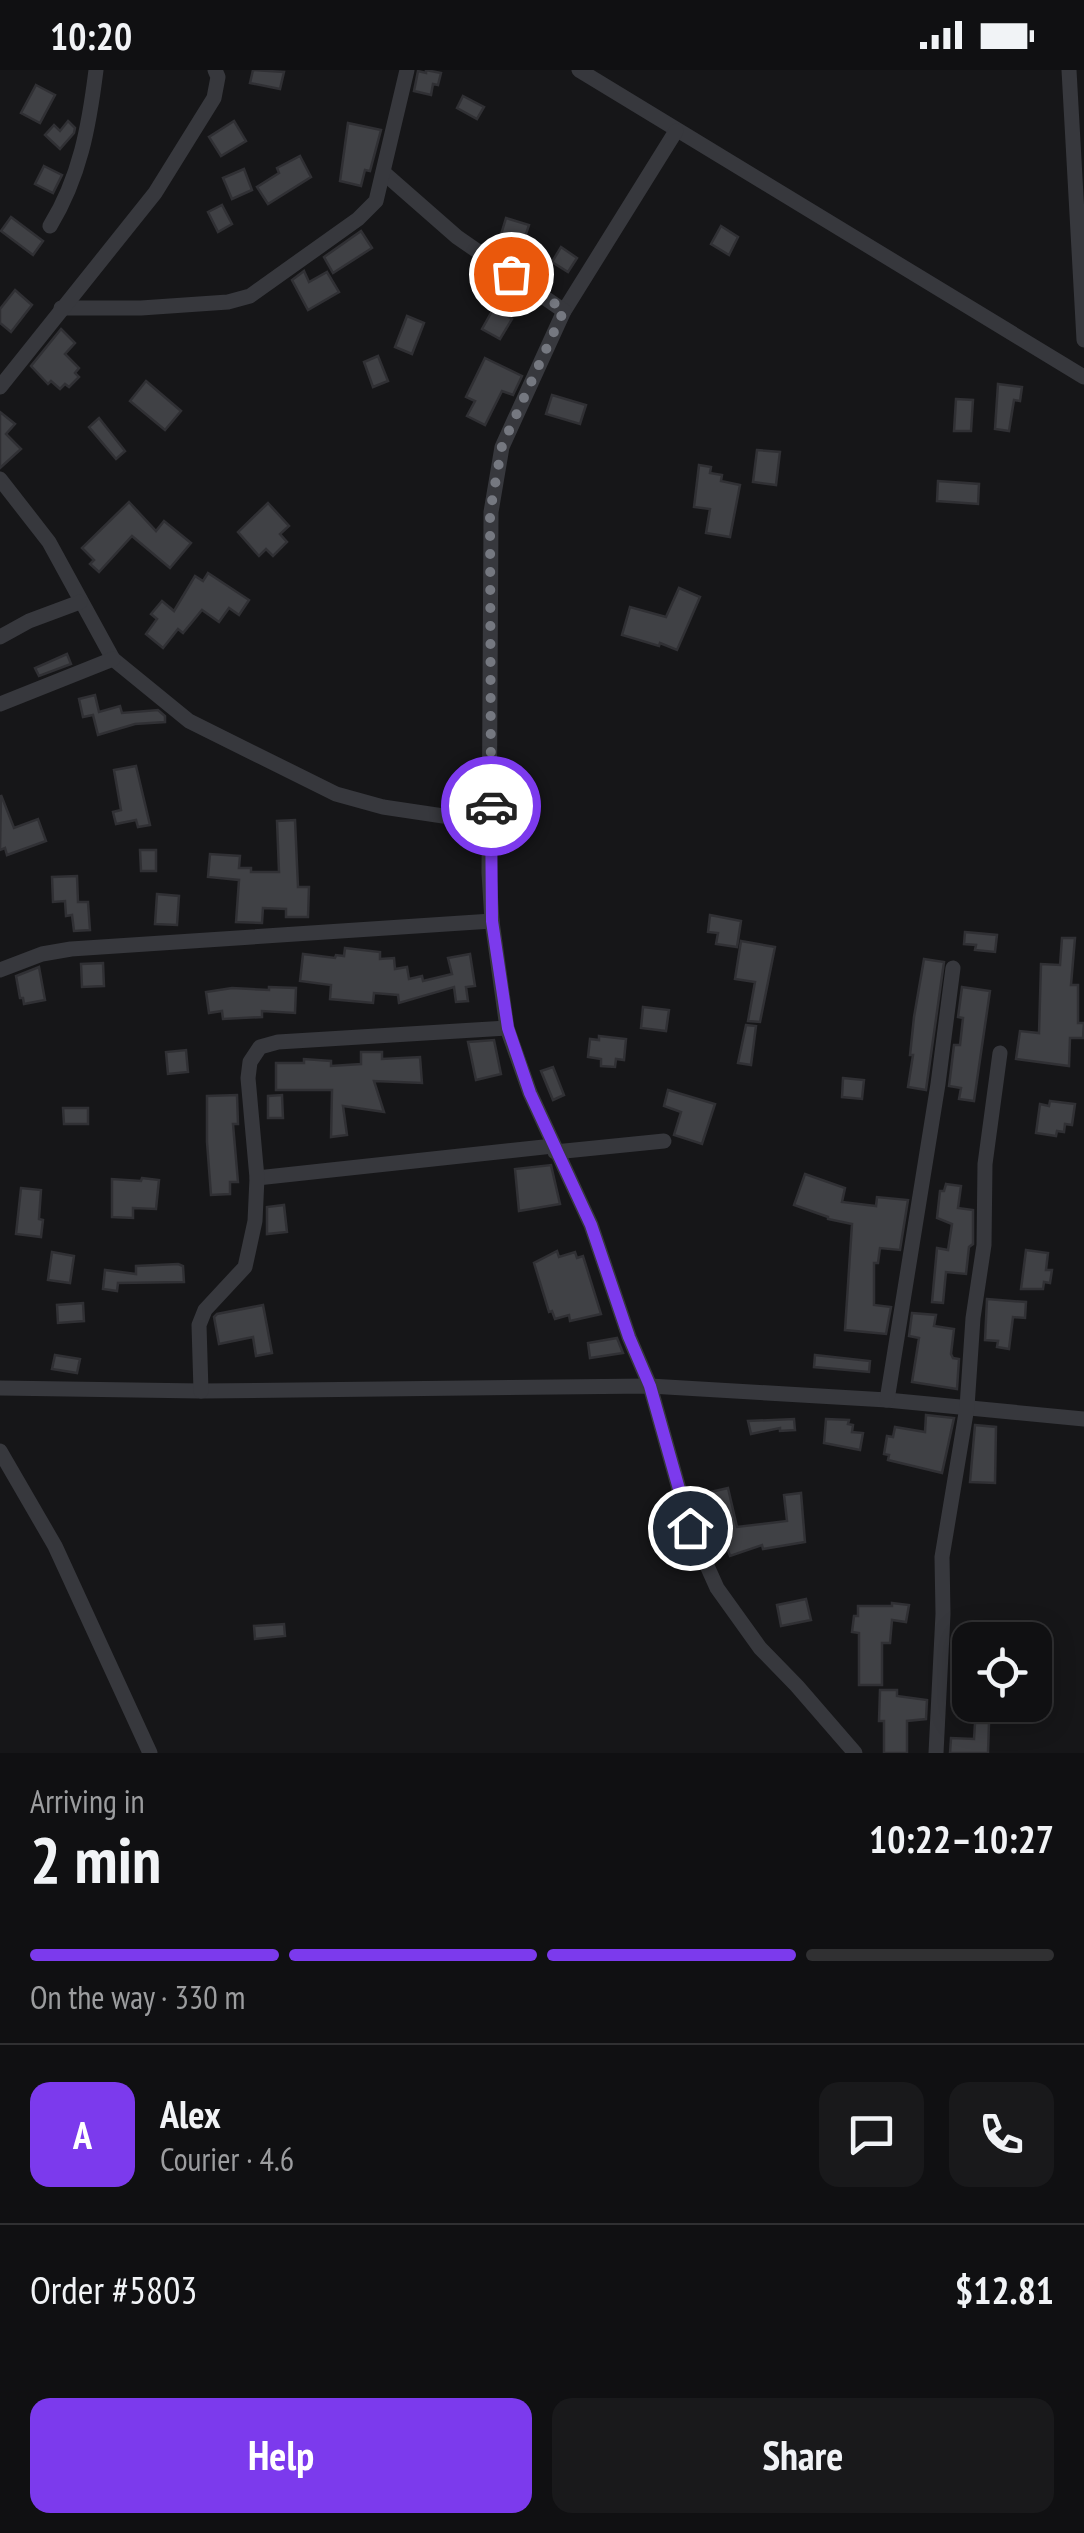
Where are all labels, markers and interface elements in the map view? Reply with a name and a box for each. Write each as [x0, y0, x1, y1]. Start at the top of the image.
text: 10:20 [50, 11, 132, 60]
pin [469, 232, 554, 317]
icon: bag [484, 247, 539, 302]
courier [441, 756, 541, 856]
icon: car [464, 779, 519, 834]
pin [648, 1486, 733, 1571]
icon: home [663, 1501, 718, 1556]
map controls [952, 1622, 1052, 1722]
button: locate [952, 1622, 1052, 1722]
text: Arriving in [30, 1780, 145, 1822]
text: 10:22–10:27 [869, 1814, 1054, 1863]
text: 2 min [30, 1817, 161, 1901]
text: On the way · 330 m [30, 1976, 245, 2018]
button: chat [819, 2082, 924, 2187]
button: phone [949, 2082, 1054, 2187]
text: Alex [160, 2089, 221, 2138]
text: A [73, 2110, 92, 2159]
text: Courier · 4.6 [160, 2138, 294, 2180]
text: Order #5803 [30, 2265, 197, 2314]
text: $12.81 [955, 2265, 1054, 2314]
button: Help [30, 2398, 532, 2513]
button: Share [552, 2398, 1054, 2513]

